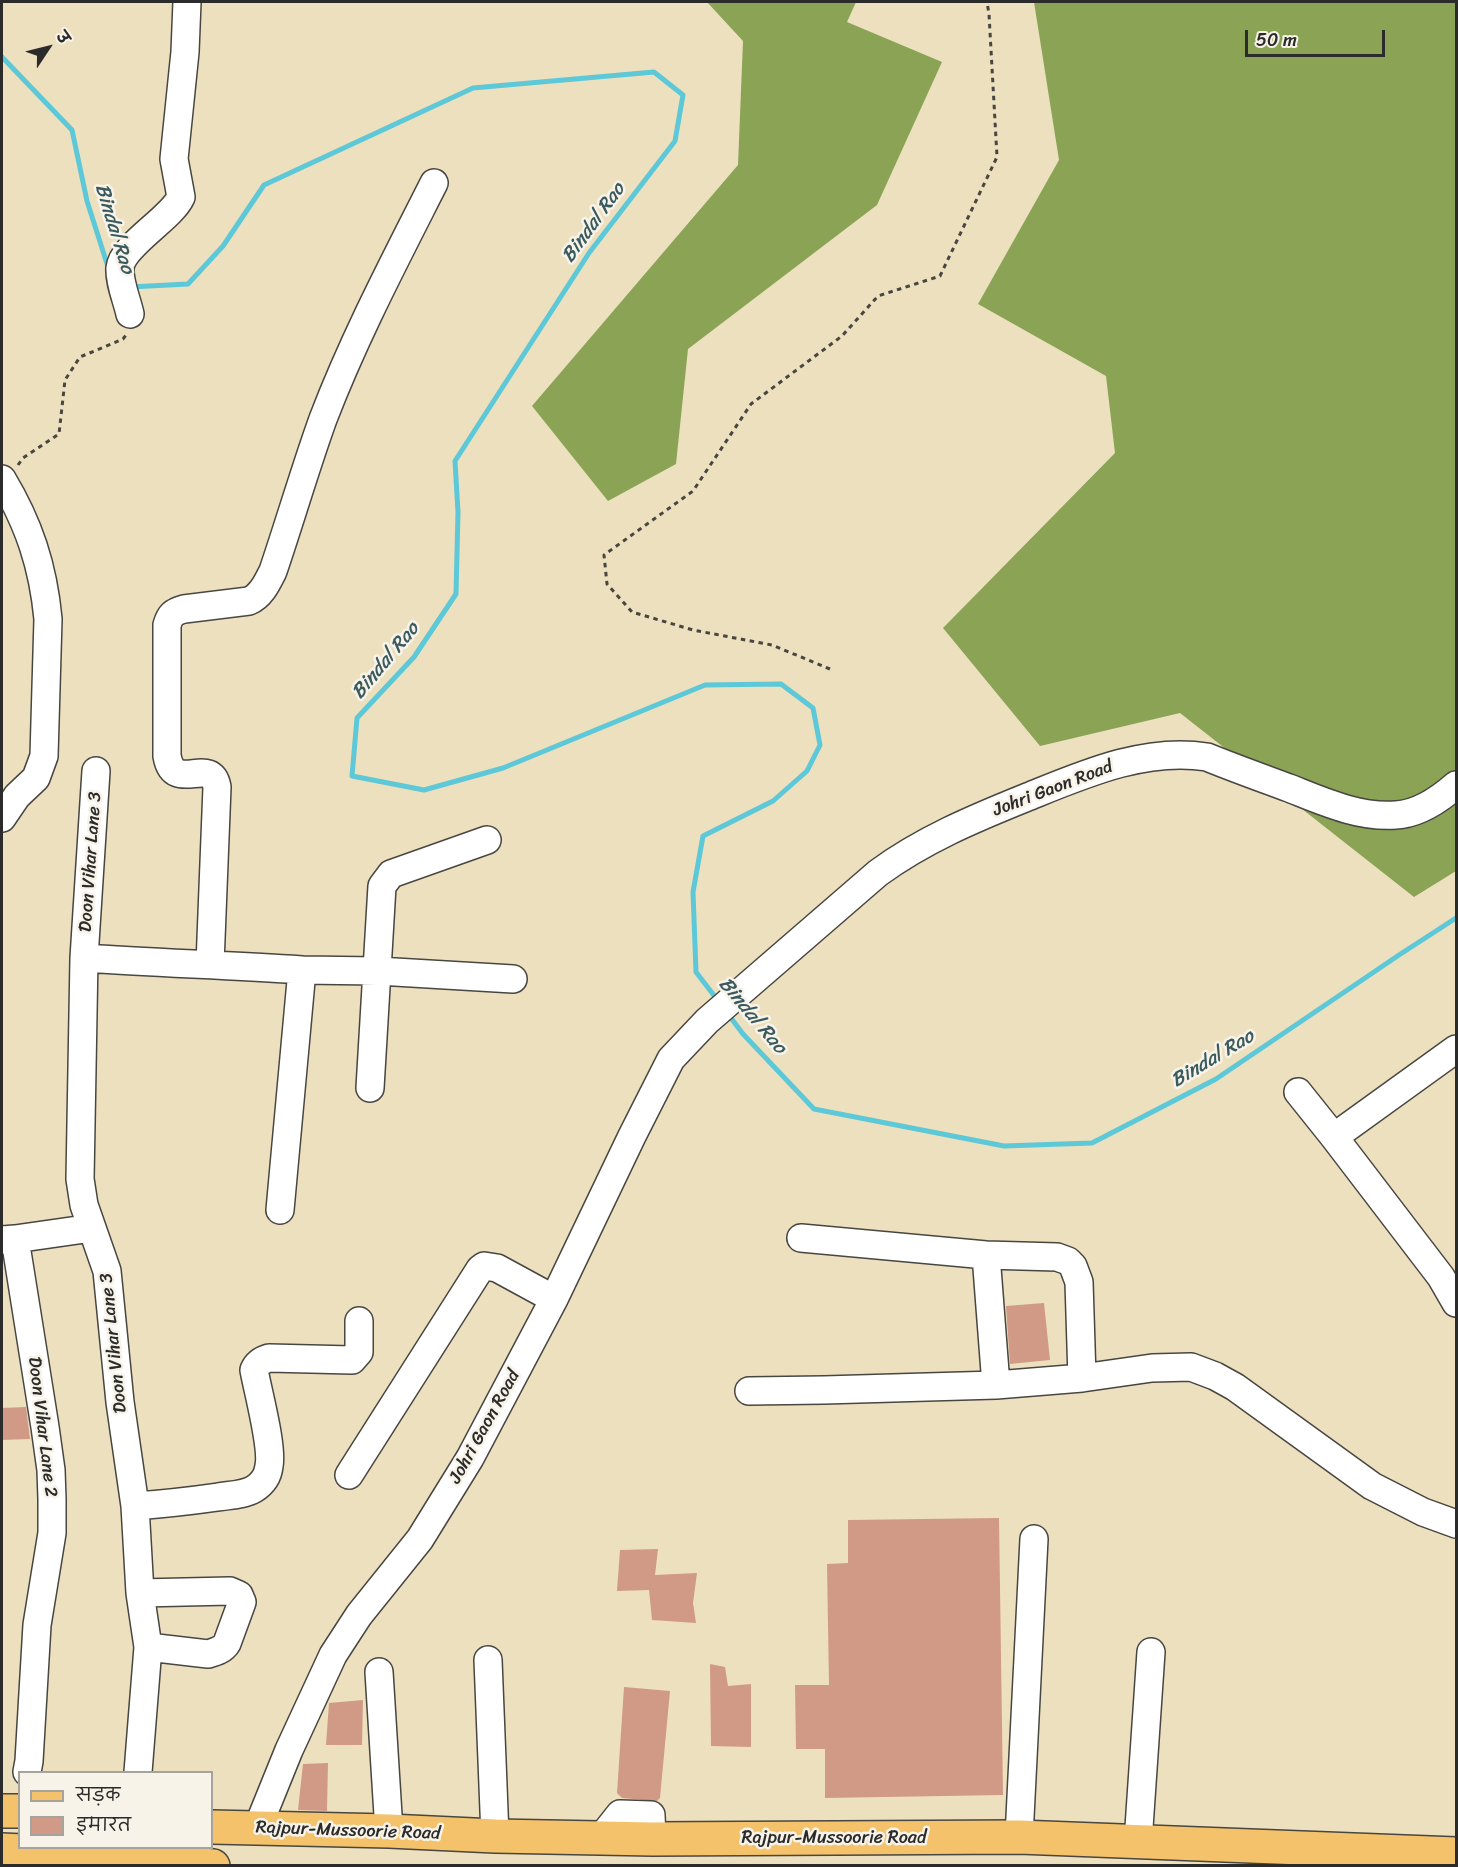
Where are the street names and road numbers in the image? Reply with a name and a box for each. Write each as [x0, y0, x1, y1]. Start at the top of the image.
street label: Johri Gaon Road [990, 756, 1116, 822]
street label: Doon Vihar Lane 3 [75, 791, 107, 933]
street label: Doon Vihar Lane 3 [96, 1272, 132, 1414]
street label: Doon Vihar Lane 2 [23, 1356, 61, 1498]
street label: Johri Gaon Road [445, 1366, 525, 1488]
street label: Rajpur-Mussoorie Road [255, 1817, 441, 1845]
street label: Rajpur-Mussoorie Road [742, 1827, 926, 1849]

